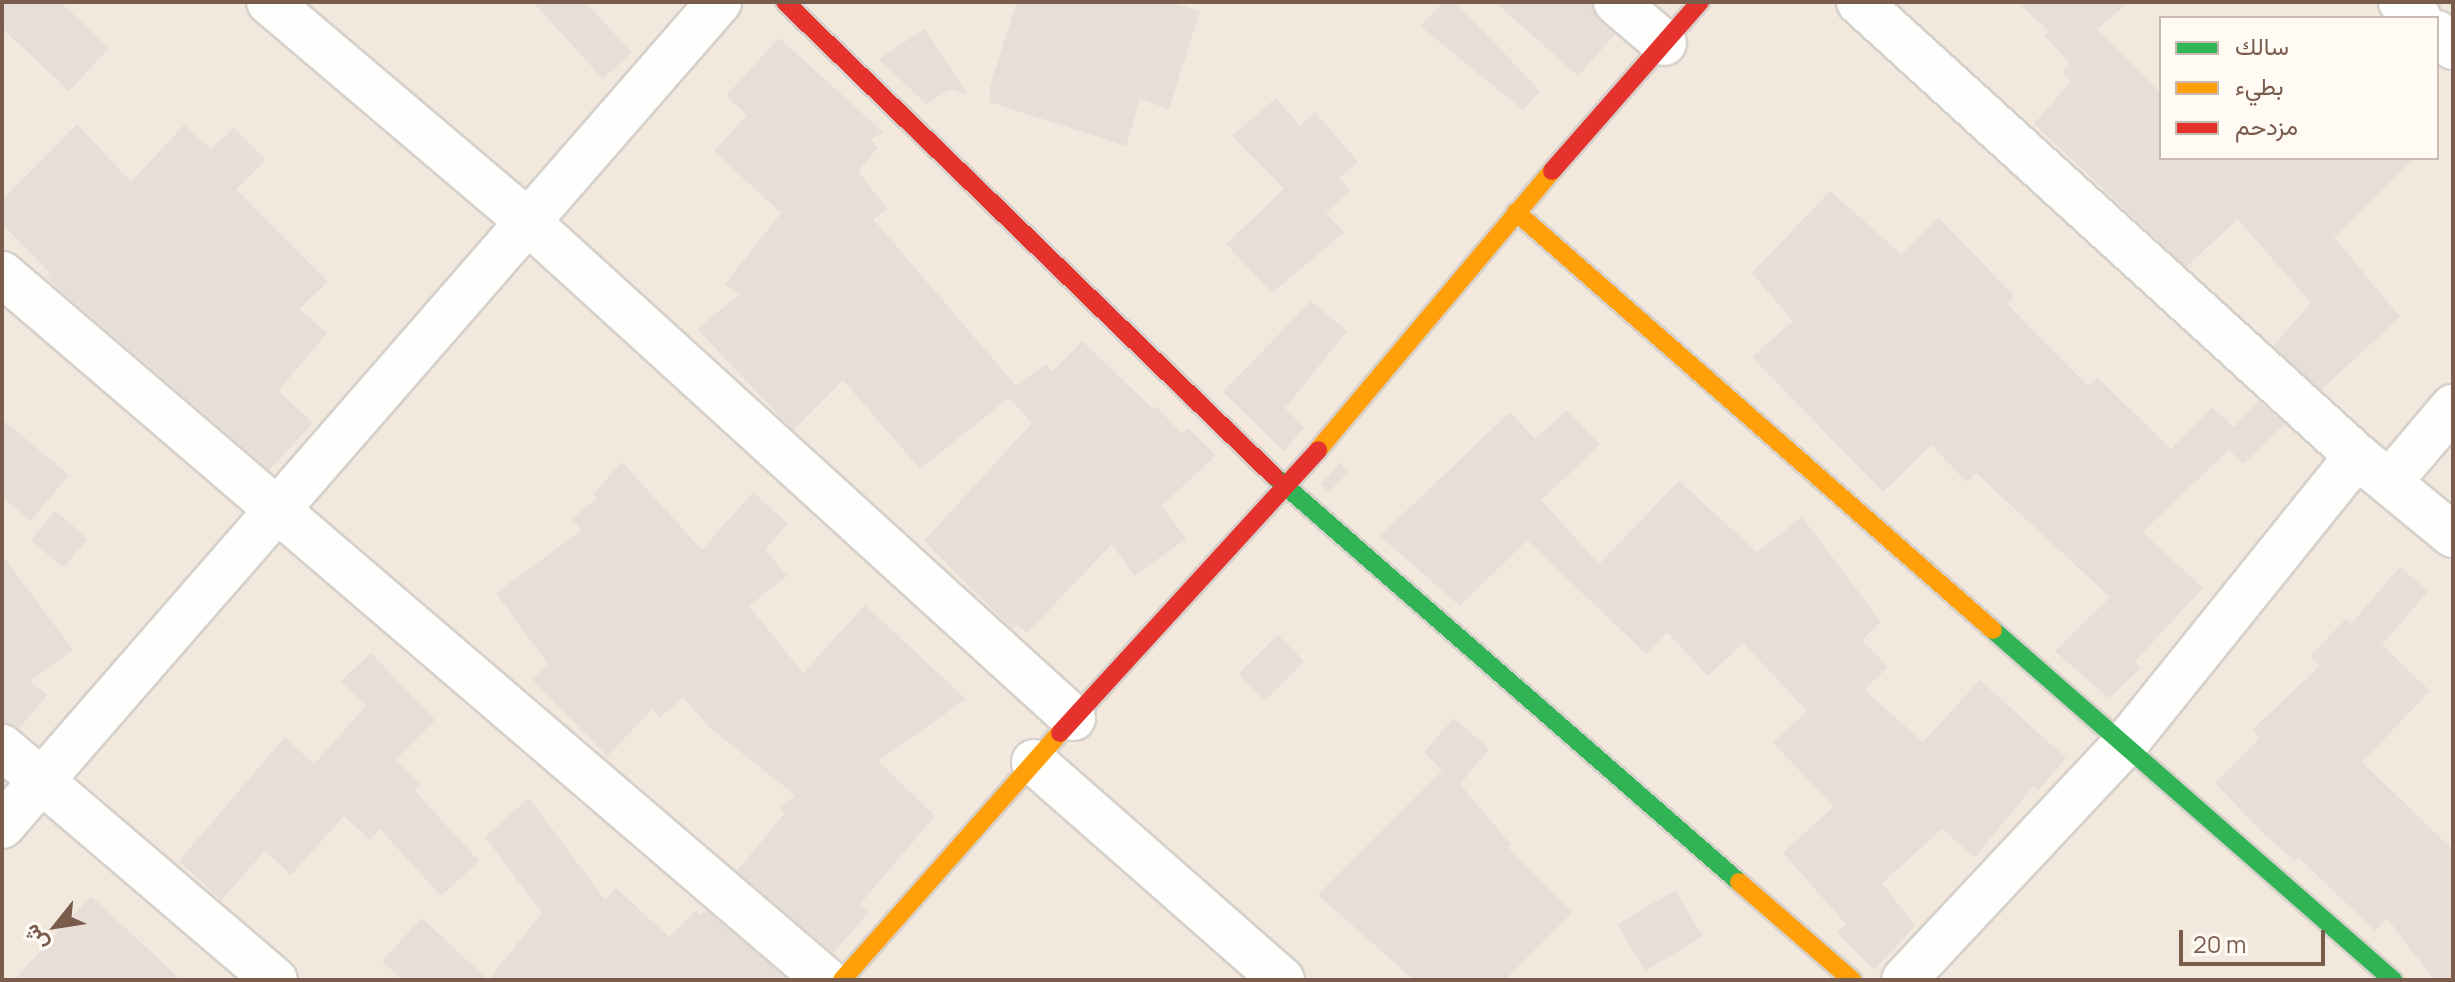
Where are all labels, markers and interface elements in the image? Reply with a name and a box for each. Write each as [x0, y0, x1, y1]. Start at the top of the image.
legend [2159, 16, 2439, 160]
text: سالك [2235, 29, 2289, 62]
text: بطيء [2235, 69, 2284, 102]
text: مزدحم [2235, 109, 2298, 142]
north arrow [16, 886, 96, 966]
scale bar [2183, 914, 2329, 964]
text: ش [16, 919, 55, 957]
text: 20 m [2193, 927, 2246, 960]

